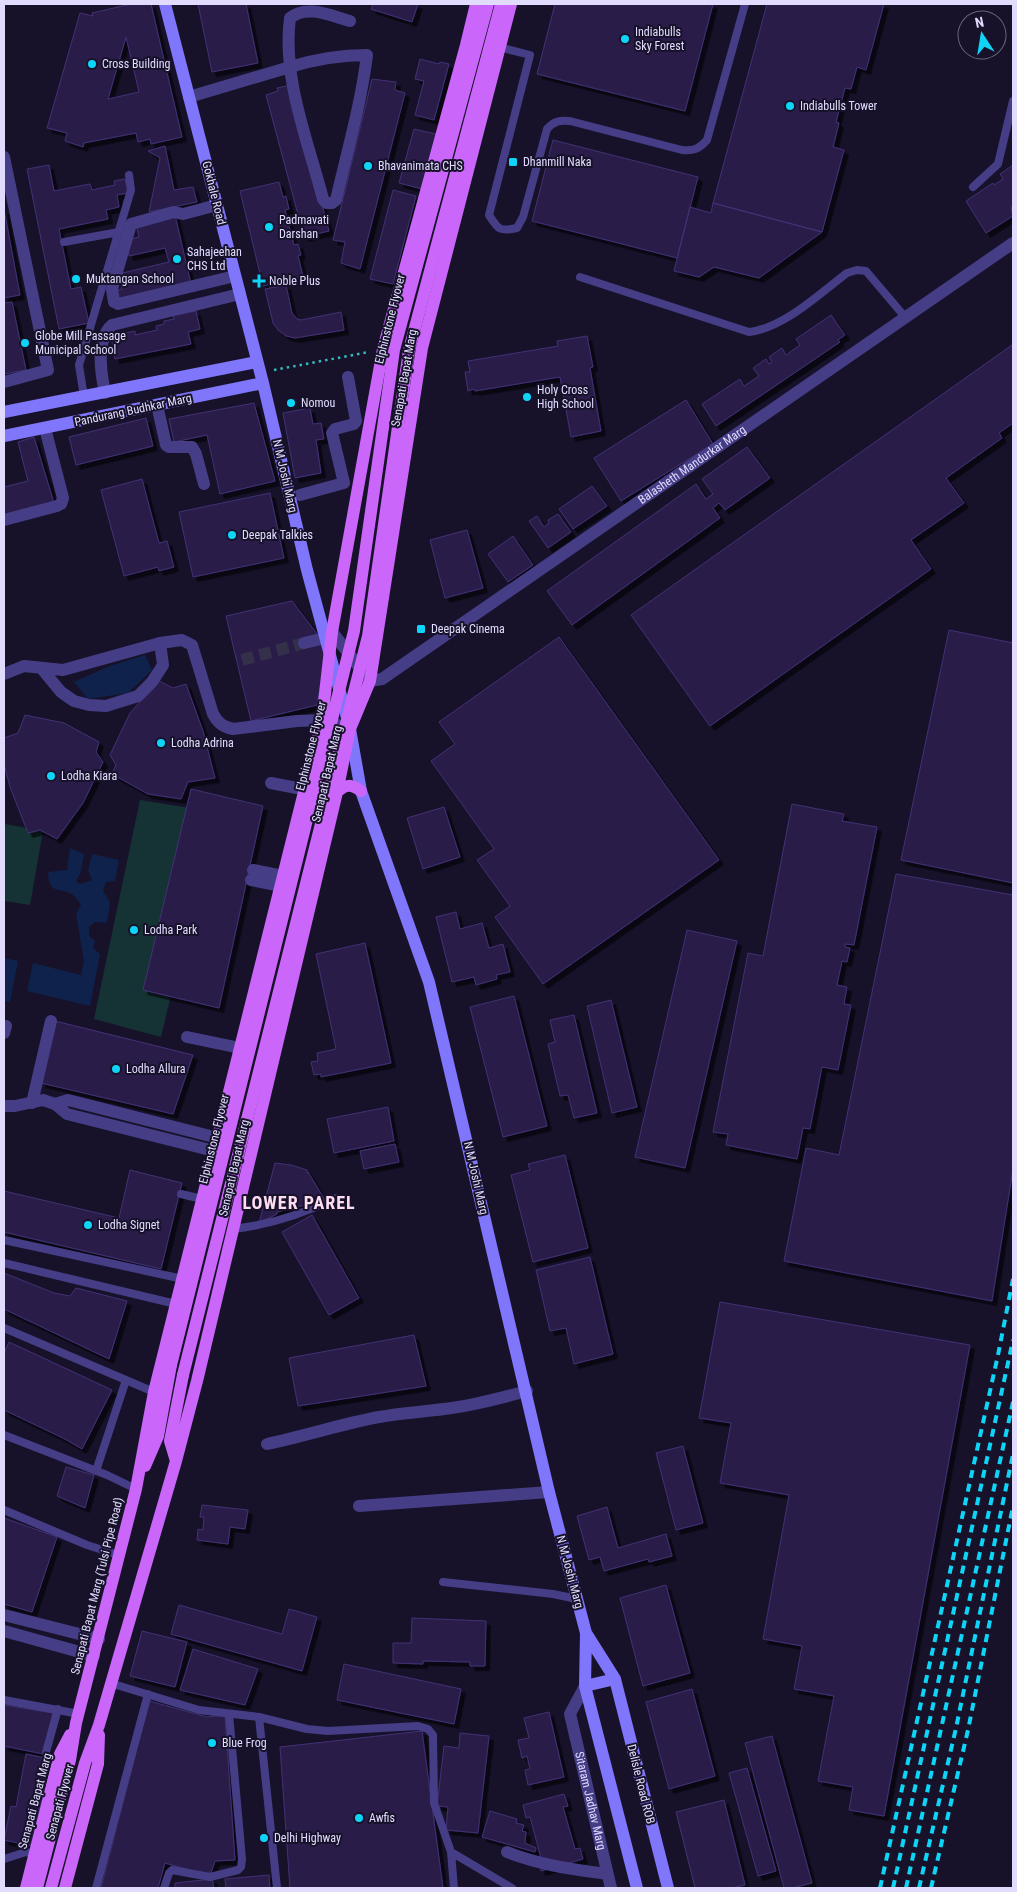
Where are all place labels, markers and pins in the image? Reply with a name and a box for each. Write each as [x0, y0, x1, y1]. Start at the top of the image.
place label: Indiabulls Sky Forest [635, 25, 685, 53]
marker: Indiabulls Sky Forest [619, 33, 631, 45]
place label: Cross Building [102, 57, 170, 71]
marker: Cross Building [86, 58, 98, 70]
place label: Indiabulls Tower [800, 99, 878, 113]
marker: Indiabulls Tower [784, 100, 796, 112]
place label: Dhanmill Naka [523, 155, 592, 169]
marker: Dhanmill Naka [507, 156, 519, 168]
place label: Bhavanimata CHS [378, 159, 463, 173]
marker: Bhavanimata CHS [362, 160, 374, 172]
place label: Padmavati Darshan [279, 213, 329, 241]
marker: Padmavati Darshan [263, 221, 275, 233]
place label: Sahajeehan CHS Ltd [187, 245, 242, 273]
marker: Sahajeehan CHS Ltd [171, 253, 183, 265]
place label: Muktangan School [86, 272, 174, 286]
marker: Muktangan School [70, 273, 82, 285]
place label: Noble Plus [269, 274, 320, 288]
marker: Noble Plus [253, 275, 265, 287]
place label: Globe Mill Passage Municipal School [35, 329, 126, 357]
marker: Globe Mill Passage Municipal School [19, 337, 31, 349]
place label: Holy Cross High School [537, 383, 594, 411]
marker: Holy Cross High School [521, 391, 533, 403]
place label: Nomou [301, 396, 336, 410]
marker: Nomou [285, 397, 297, 409]
place label: Deepak Talkies [242, 528, 313, 542]
marker: Deepak Talkies [226, 529, 238, 541]
place label: Deepak Cinema [431, 622, 505, 636]
marker: Deepak Cinema [415, 623, 427, 635]
place label: Lodha Adrina [171, 736, 234, 750]
marker: Lodha Adrina [155, 737, 167, 749]
place label: Lodha Kiara [61, 769, 117, 783]
marker: Lodha Kiara [45, 770, 57, 782]
place label: Lodha Park [144, 923, 198, 937]
marker: Lodha Park [128, 924, 140, 936]
place label: Lodha Allura [126, 1062, 186, 1076]
marker: Lodha Allura [110, 1063, 122, 1075]
place label: Lodha Signet [98, 1218, 160, 1232]
marker: Lodha Signet [82, 1219, 94, 1231]
place label: Blue Frog [222, 1736, 267, 1750]
marker: Blue Frog [206, 1737, 218, 1749]
place label: Awfis [369, 1811, 395, 1825]
marker: Awfis [353, 1812, 365, 1824]
place label: Delhi Highway [274, 1831, 341, 1845]
marker: Delhi Highway [258, 1832, 270, 1844]

